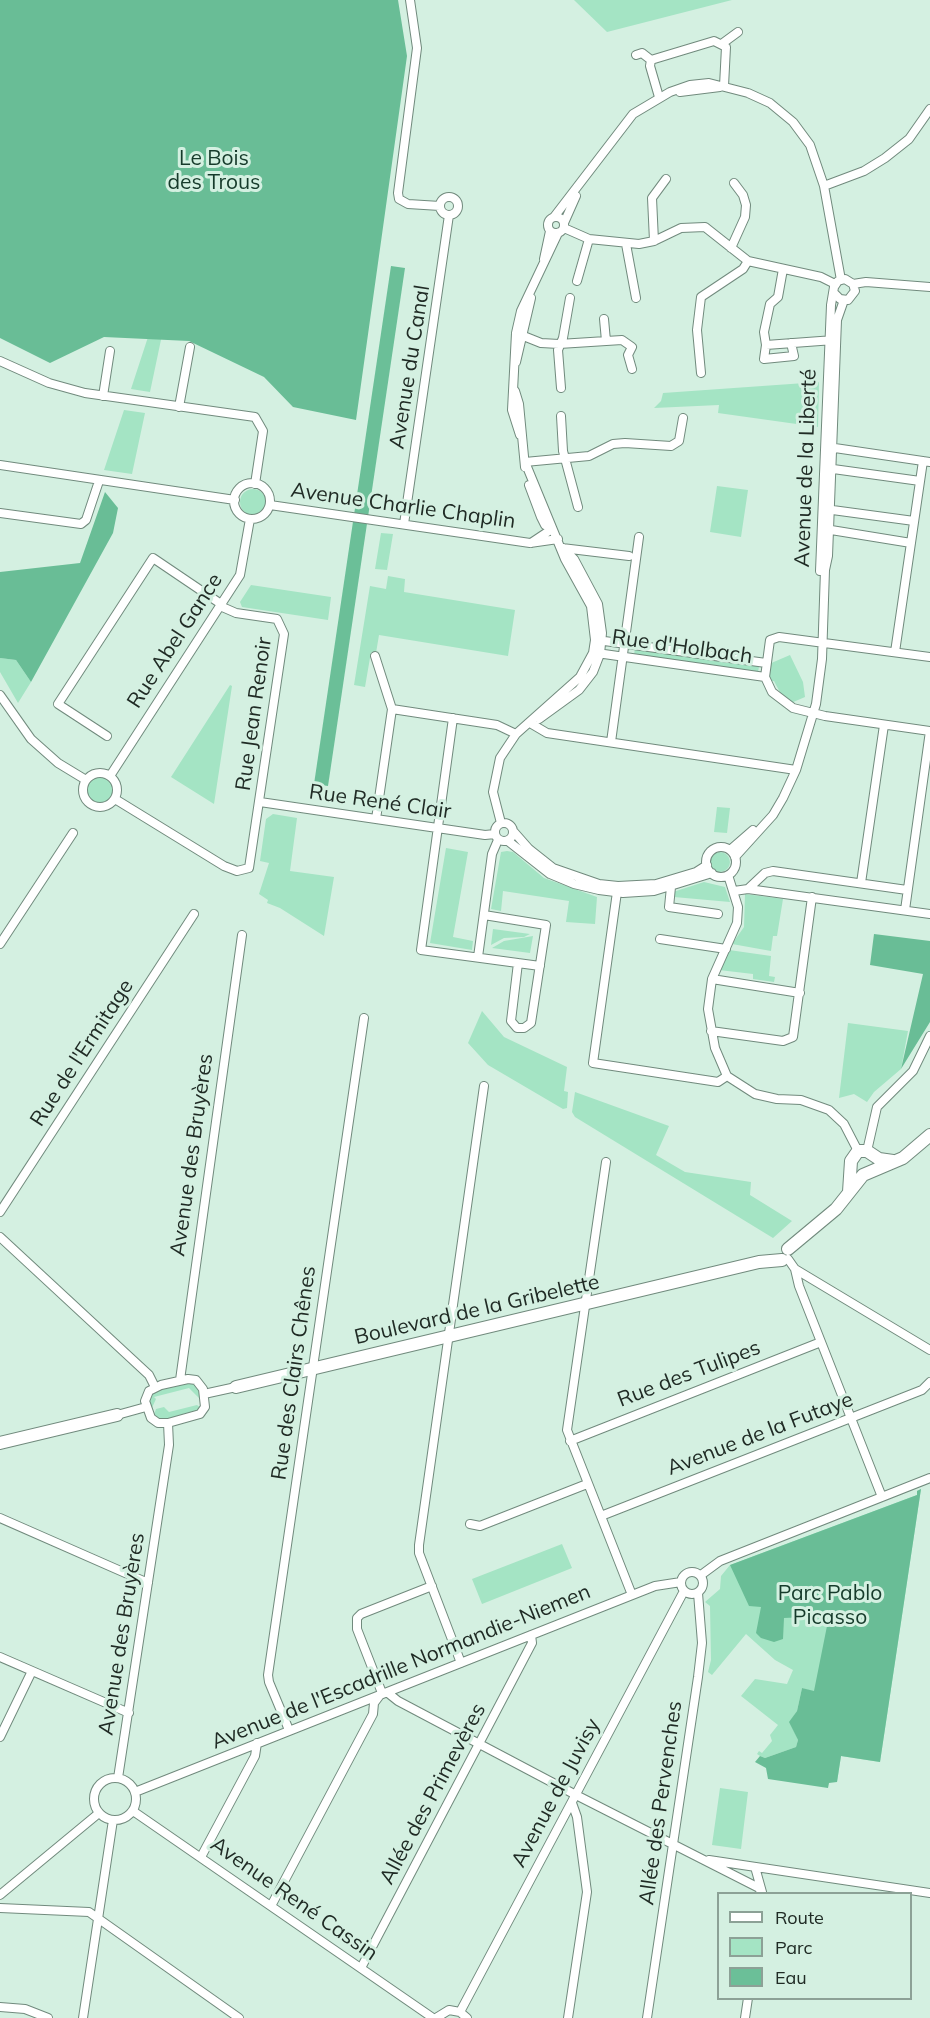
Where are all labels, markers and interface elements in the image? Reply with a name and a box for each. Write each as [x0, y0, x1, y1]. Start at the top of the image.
park label: Le Bois des Trous [167, 146, 261, 196]
street label: Avenue du Canal [385, 283, 435, 451]
street label: Avenue de la Liberté [790, 368, 822, 568]
street label: Avenue Charlie Chaplin [289, 478, 517, 534]
street label: Rue Abel Gance [122, 569, 228, 713]
street label: Rue d'Holbach [610, 625, 754, 669]
street label: Rue Jean Renoir [231, 636, 277, 792]
street label: Rue René Clair [307, 780, 453, 824]
street label: Rue de l'Ermitage [25, 975, 139, 1131]
street label: Avenue des Bruyères [165, 1052, 219, 1258]
street label: Rue des Clairs Chênes [266, 1264, 322, 1482]
street label: Boulevard de la Gribelette [352, 1270, 602, 1350]
street label: Rue des Tulipes [614, 1335, 764, 1413]
street label: Avenue de la Futaye [663, 1387, 857, 1481]
street label: Avenue des Bruyères [94, 1531, 150, 1737]
street label: Avenue de l'Escadrille Normandie-Niemen [208, 1579, 594, 1755]
park label: Parc Pablo Picasso [778, 1581, 882, 1631]
street label: Allée des Primevères [375, 1699, 491, 1889]
street label: Allée des Pervenches [634, 1699, 688, 1907]
street label: Avenue de Juvisy [506, 1714, 606, 1872]
street label: Avenue René Cassin [206, 1832, 382, 1966]
legend [717, 1892, 912, 2000]
text: Route [775, 1906, 824, 1929]
text: Parc [775, 1936, 812, 1959]
text: Eau [775, 1966, 807, 1989]

